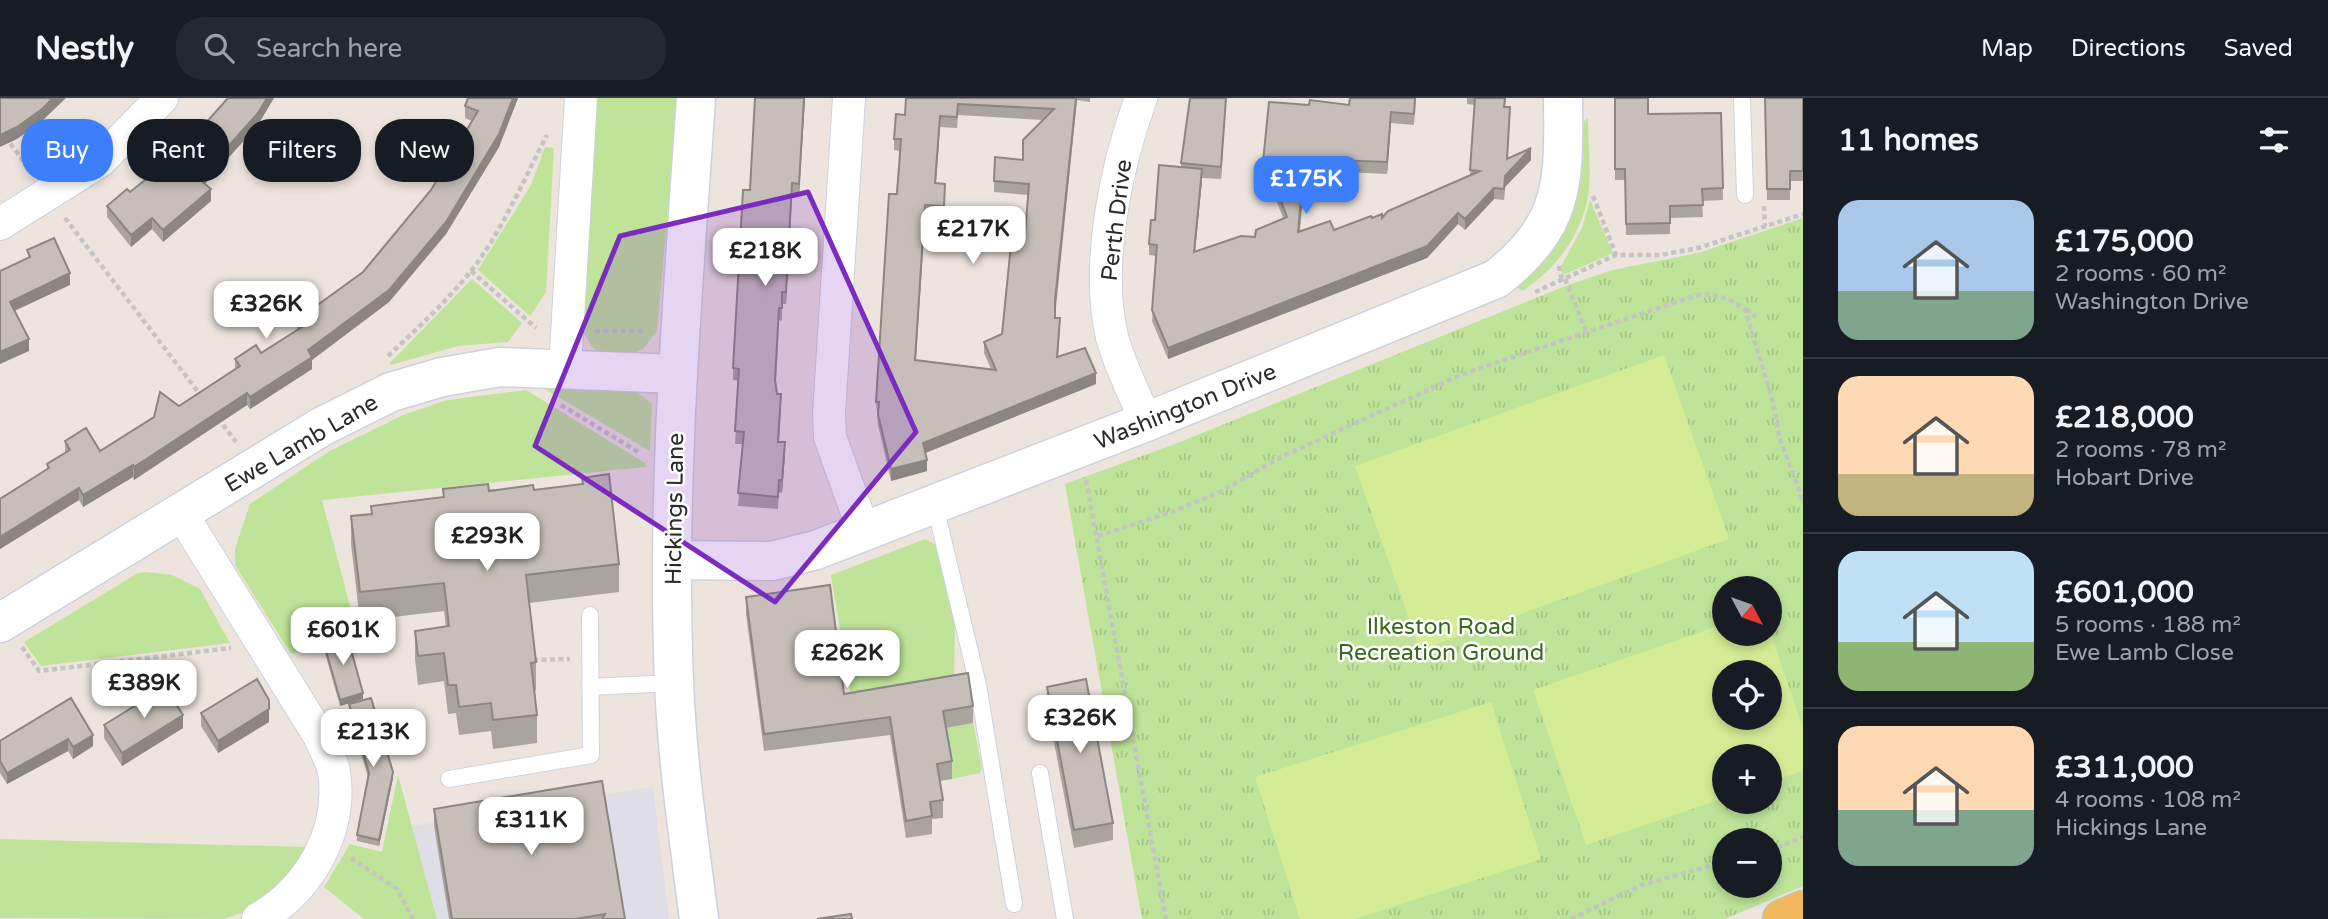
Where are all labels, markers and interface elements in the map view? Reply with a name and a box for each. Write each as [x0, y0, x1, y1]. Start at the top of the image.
search box [176, 17, 666, 80]
text: Nestly [35, 29, 134, 68]
icon: search [200, 29, 238, 67]
text: Search here [256, 33, 402, 64]
text: Map [1981, 34, 2033, 63]
text: Directions [2071, 34, 2186, 63]
text: Saved [2224, 34, 2293, 63]
chip: Buy [21, 119, 113, 182]
chip: Rent [127, 119, 229, 182]
chip: Filters [243, 119, 361, 182]
chip: New [375, 119, 474, 182]
icon: filters [2255, 121, 2293, 159]
text: 11 homes [1838, 122, 1979, 159]
pin: £175K [1257, 156, 1355, 216]
street label: Perth Drive [1096, 158, 1138, 283]
text: £175K [1270, 165, 1342, 193]
pin: £217K [924, 206, 1022, 266]
text: £217K [937, 215, 1009, 243]
text: £175,000 [2055, 223, 2194, 260]
pin: £218K [716, 228, 814, 288]
icon: home [1894, 228, 1978, 312]
text: £218K [729, 237, 801, 265]
text: 2 rooms · 60 m² [2055, 260, 2226, 288]
pin: £326K [217, 282, 315, 341]
text: Washington Drive [2055, 288, 2249, 316]
text: £326K [230, 290, 302, 318]
street label: Washington Drive [1090, 358, 1280, 456]
street label: Ewe Lamb Lane [220, 389, 383, 499]
text: £218,000 [2055, 399, 2194, 436]
icon: home [1894, 404, 1978, 488]
street label: Hickings Lane [660, 433, 690, 585]
text: 2 rooms · 78 m² [2055, 436, 2226, 464]
text: Hobart Drive [2055, 464, 2194, 492]
pin: £293K [438, 514, 536, 573]
text: £293K [451, 522, 523, 550]
text: £601,000 [2055, 574, 2194, 611]
north arrow [1712, 576, 1782, 646]
map controls [1712, 576, 1782, 898]
icon: home [1894, 579, 1978, 663]
pin: £601K [294, 608, 392, 667]
text: 5 rooms · 188 m² [2055, 611, 2241, 639]
park label: Ilkeston Road Recreation Ground [1338, 613, 1544, 667]
text: £601K [307, 616, 379, 644]
pin: £262K [798, 630, 896, 690]
text: £262K [811, 639, 883, 667]
text: Ewe Lamb Close [2055, 639, 2234, 667]
pin: £389K [95, 660, 193, 720]
button: locate [1712, 660, 1782, 730]
text: £389K [108, 669, 180, 697]
pin: £326K [1031, 696, 1129, 755]
text: £326K [1044, 704, 1116, 732]
pin: £213K [324, 710, 422, 769]
text: £213K [337, 718, 409, 746]
button: + [1712, 744, 1782, 814]
text: £311,000 [2055, 749, 2194, 786]
icon: home [1894, 754, 1978, 838]
text: 4 rooms · 108 m² [2055, 786, 2241, 814]
pin: £311K [482, 798, 580, 857]
text: £311K [495, 806, 567, 834]
text: Hickings Lane [2055, 814, 2207, 842]
button: − [1712, 828, 1782, 898]

